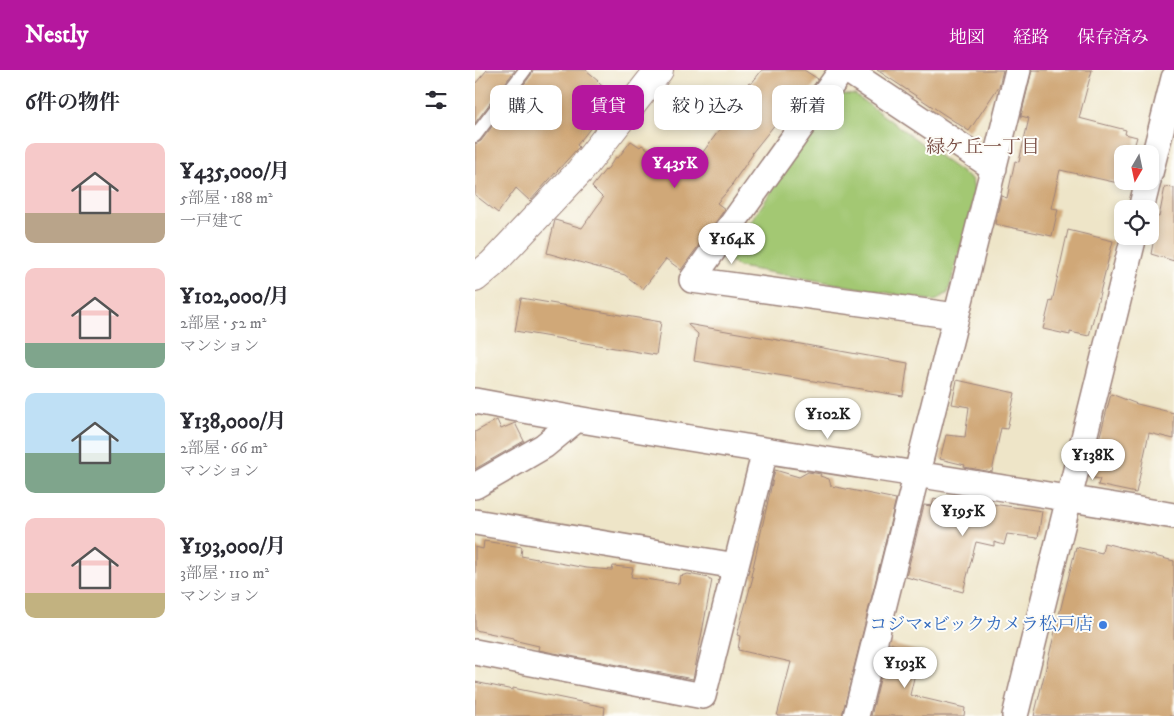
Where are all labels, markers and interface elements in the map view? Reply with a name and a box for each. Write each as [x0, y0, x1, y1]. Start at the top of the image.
text: Nestly [25, 20, 88, 50]
text: 地図 [949, 27, 985, 49]
text: 経路 [1013, 27, 1049, 49]
text: 保存済み [1077, 27, 1149, 49]
chip: 購入 [490, 85, 562, 130]
chip: 賃貸 [572, 85, 644, 130]
chip: 絞り込み [654, 85, 762, 130]
chip: 新着 [772, 85, 844, 130]
icon: filters [422, 86, 450, 114]
text: 6件の物件 [25, 90, 120, 116]
district label: 緑ケ丘一丁目 [926, 136, 1040, 159]
north arrow [1114, 145, 1159, 190]
map controls [1114, 145, 1159, 245]
pin: ¥435K [640, 146, 710, 189]
text: ¥435K [652, 153, 698, 173]
text: ¥435,000/月 [180, 159, 290, 185]
icon: home [65, 163, 125, 223]
text: 5部屋 · 188 m² [180, 188, 273, 208]
button: locate [1114, 200, 1159, 245]
text: 一戸建て [180, 211, 244, 231]
pin: ¥164K [697, 222, 767, 265]
text: ¥164K [709, 229, 755, 249]
text: ¥102,000/月 [180, 284, 290, 310]
icon: home [65, 288, 125, 348]
text: 2部屋 · 52 m² [180, 313, 267, 333]
text: マンション [180, 336, 259, 356]
pin: ¥102K [793, 398, 863, 440]
text: ¥102K [806, 404, 850, 424]
text: ¥138,000/月 [180, 409, 286, 435]
icon: home [65, 413, 125, 473]
text: 2部屋 · 66 m² [180, 438, 267, 458]
pin: ¥138K [1058, 438, 1128, 481]
text: ¥138K [1072, 445, 1114, 465]
text: マンション [180, 461, 259, 481]
pin: ¥195K [928, 494, 998, 537]
text: ¥195K [941, 501, 985, 521]
text: ¥193,000/月 [180, 534, 286, 560]
icon: home [65, 538, 125, 598]
text: 3部屋 · 110 m² [180, 563, 269, 583]
text: マンション [180, 586, 259, 606]
place label: コジマ×ビックカメラ松戸店 [869, 614, 1093, 636]
marker: コジマ×ビックカメラ松戸店 [1097, 619, 1109, 631]
pin: ¥193K [870, 646, 940, 689]
text: ¥193K [884, 653, 926, 673]

